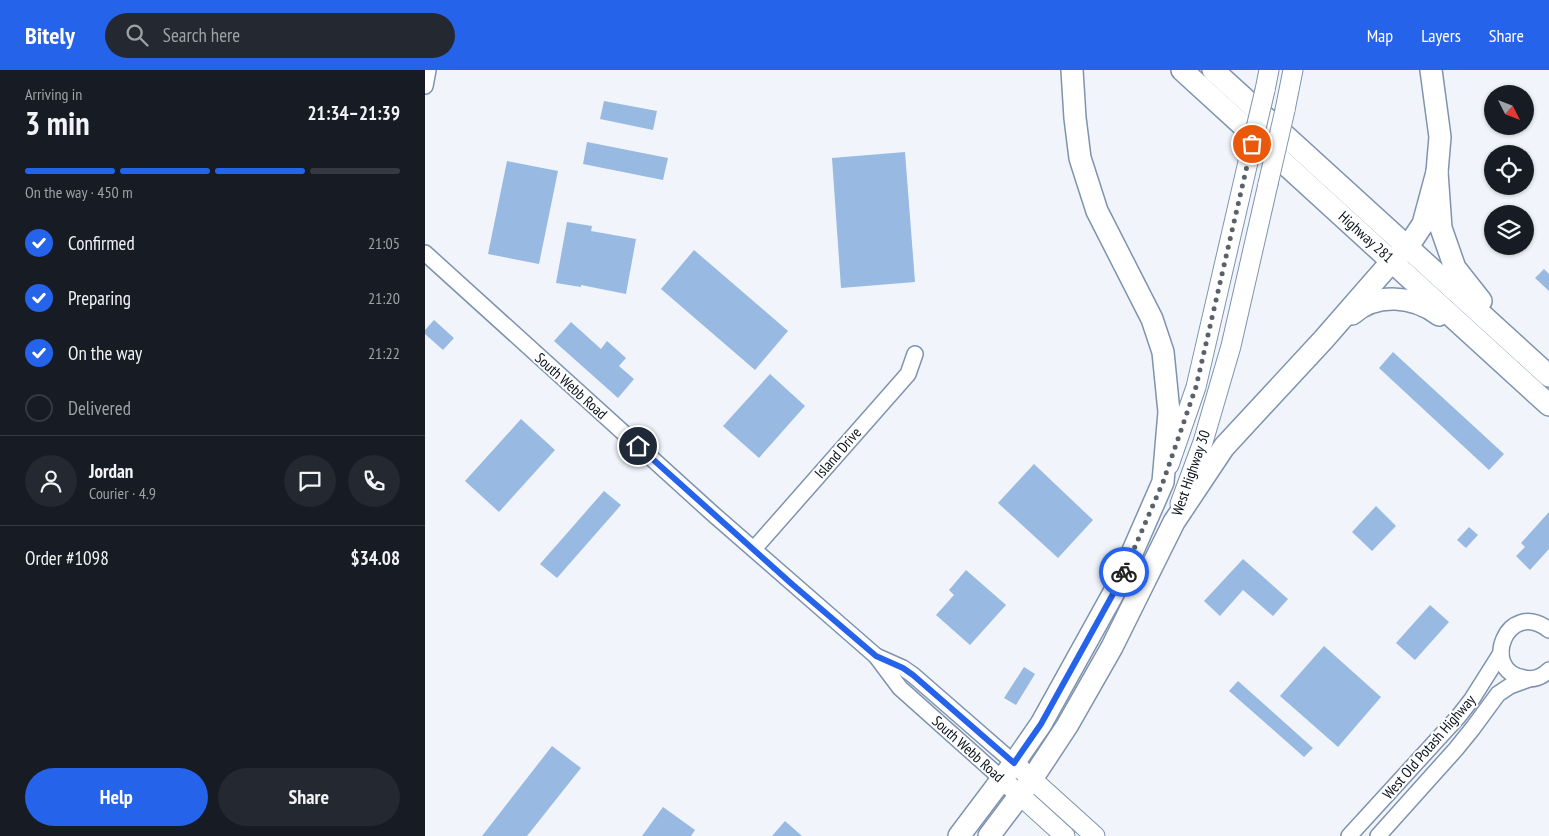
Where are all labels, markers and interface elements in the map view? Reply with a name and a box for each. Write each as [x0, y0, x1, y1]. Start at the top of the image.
search box [105, 13, 455, 58]
text: Bitely [25, 20, 75, 51]
icon: search [123, 21, 151, 49]
text: Search here [163, 23, 240, 47]
text: Map [1367, 24, 1393, 47]
text: Layers [1421, 24, 1461, 47]
text: Share [1489, 24, 1524, 47]
text: Arriving in [25, 84, 82, 104]
north arrow [1484, 85, 1534, 135]
map controls [1484, 85, 1534, 255]
text: 21:34–21:39 [307, 101, 400, 125]
text: 3 min [25, 102, 90, 144]
pin [1231, 123, 1273, 165]
icon: bag [1238, 130, 1266, 158]
button: locate [1484, 145, 1534, 195]
text: On the way · 450 m [25, 182, 133, 202]
button: layers [1484, 205, 1534, 255]
street label: Highway 281 [1335, 207, 1398, 266]
icon: check [25, 229, 53, 257]
text: Confirmed [68, 231, 135, 255]
text: 21:05 [368, 233, 400, 253]
icon: check [25, 284, 53, 312]
text: Preparing [68, 286, 131, 310]
text: 21:20 [368, 288, 400, 308]
icon: check [25, 339, 53, 367]
text: On the way [68, 341, 142, 365]
text: 21:22 [368, 343, 400, 363]
street label: South Webb Road [531, 348, 611, 423]
text: Delivered [68, 396, 131, 420]
street label: Island Drive [810, 423, 865, 482]
pin [617, 425, 659, 467]
street label: West Highway 30 [1167, 427, 1214, 518]
icon: home [624, 432, 652, 460]
button: person [25, 455, 77, 507]
button: chat [284, 455, 336, 507]
button: phone [348, 455, 400, 507]
text: Jordan [89, 459, 133, 483]
text: Courier · 4.9 [89, 483, 156, 503]
text: Order #1098 [25, 546, 109, 570]
text: $34.08 [351, 546, 400, 570]
courier [1099, 547, 1149, 597]
icon: bike [1110, 558, 1138, 586]
street label: West Old Potash Highway [1378, 690, 1479, 803]
street label: South Webb Road [928, 711, 1008, 786]
button: Help [25, 768, 208, 826]
button: Share [218, 768, 400, 826]

